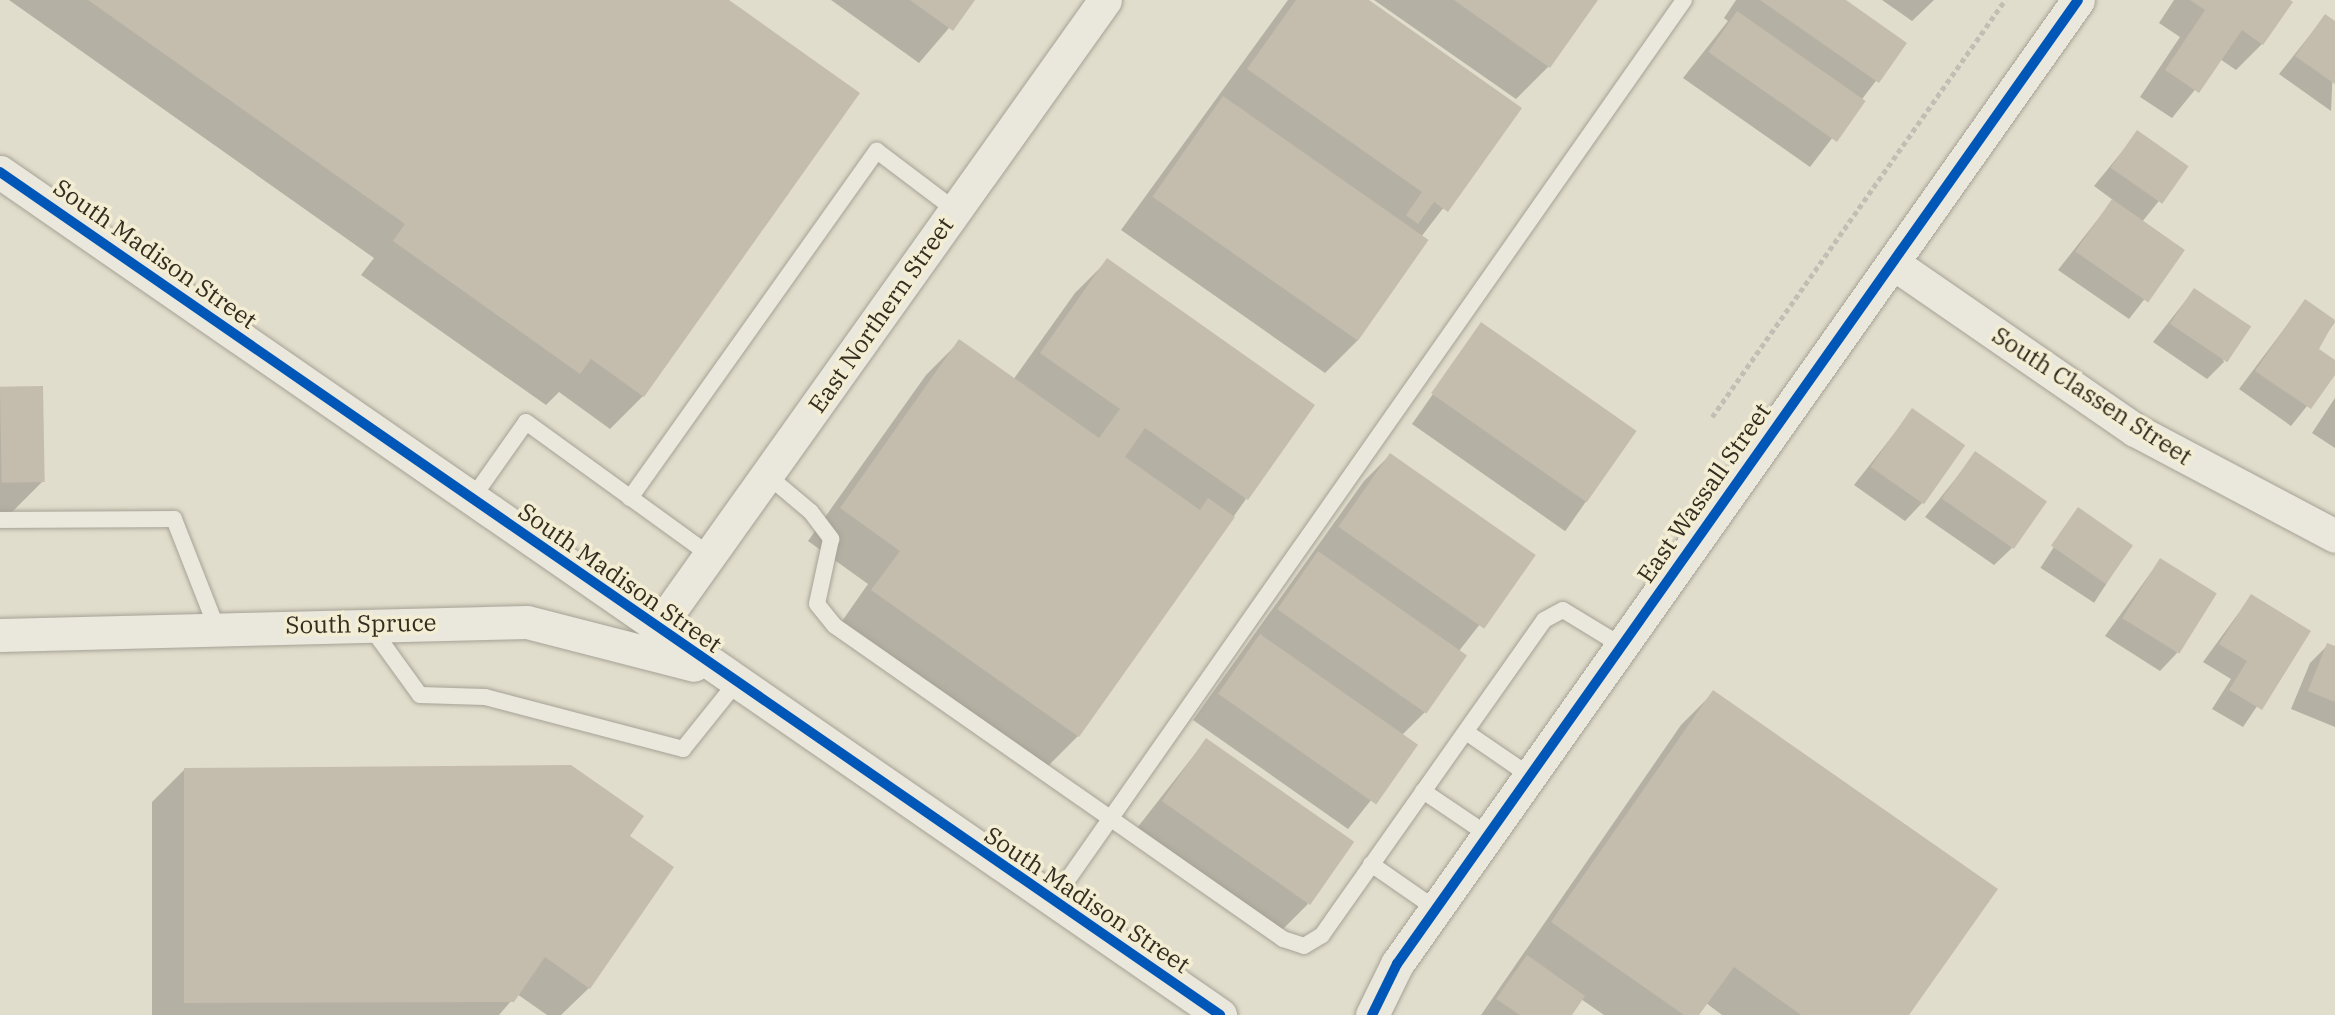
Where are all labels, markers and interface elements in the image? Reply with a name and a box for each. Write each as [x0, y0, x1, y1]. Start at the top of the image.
street label: South Madison Street [48, 173, 262, 335]
street label: East Northern Street [803, 212, 959, 418]
street label: South Classen Street [1987, 321, 2197, 471]
street label: East Wassall Street [1631, 398, 1777, 588]
street label: South Madison Street [513, 497, 727, 659]
street label: South Spruce [285, 608, 437, 640]
street label: South Madison Street [979, 821, 1195, 979]

